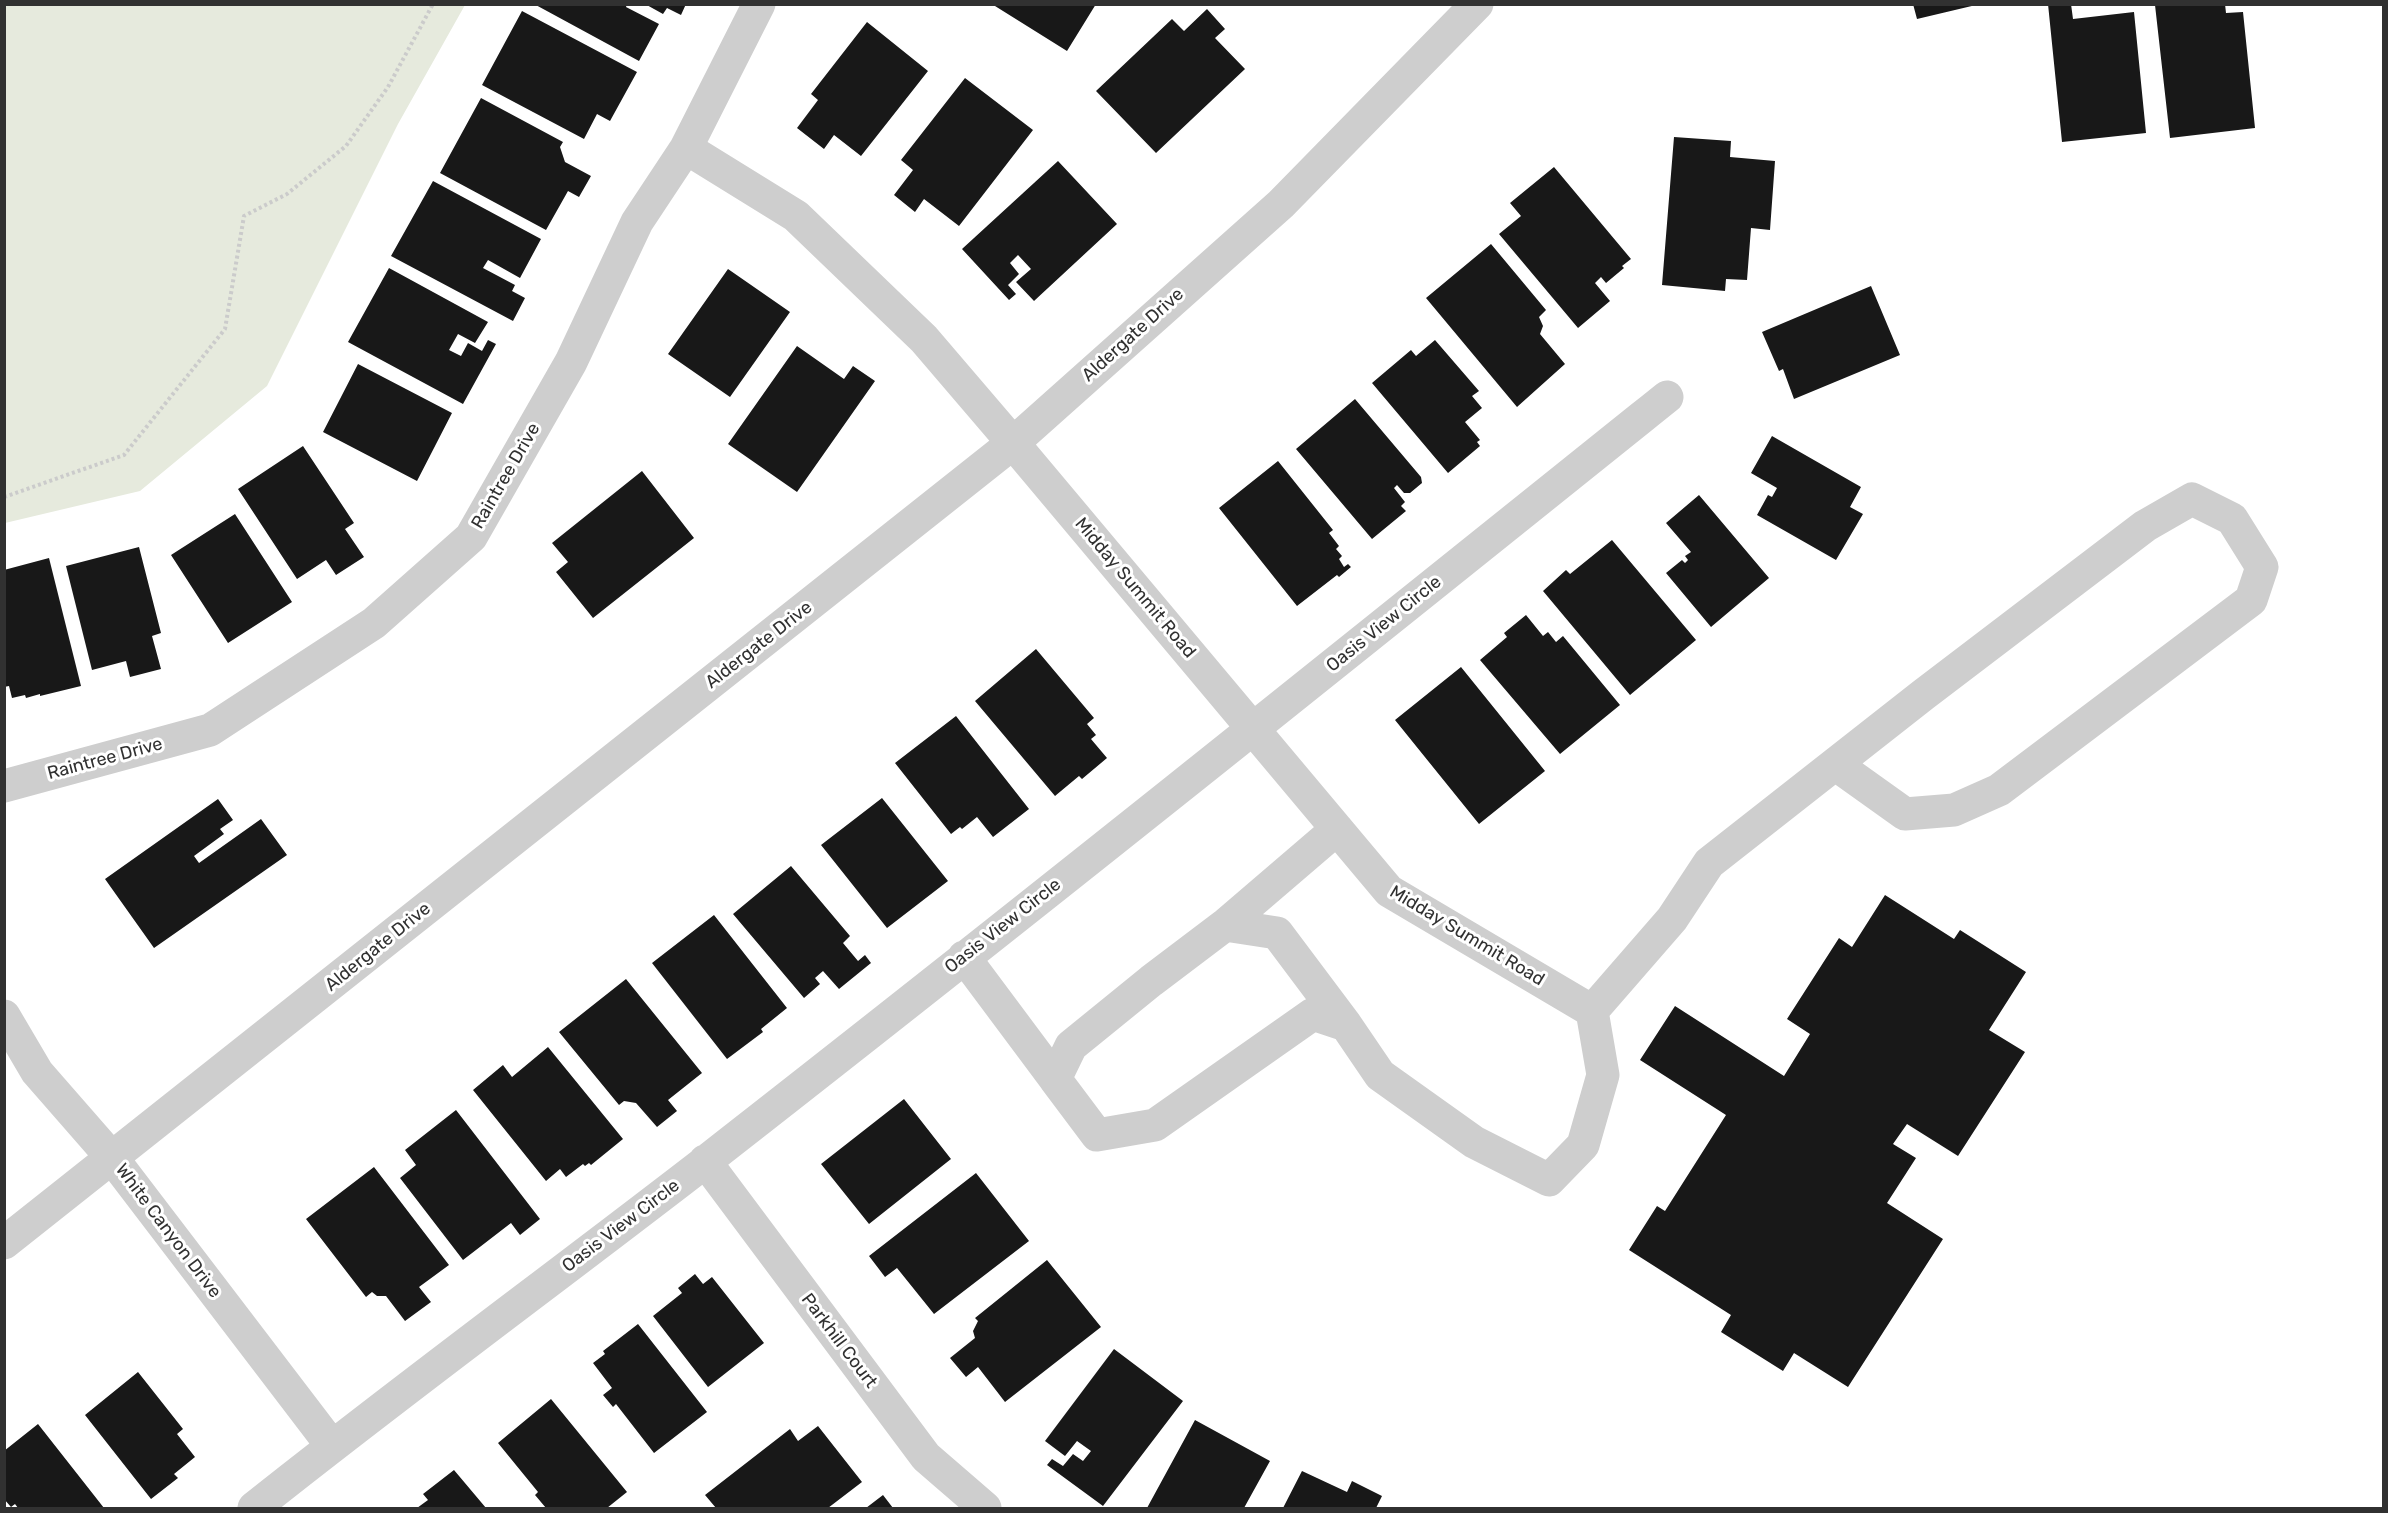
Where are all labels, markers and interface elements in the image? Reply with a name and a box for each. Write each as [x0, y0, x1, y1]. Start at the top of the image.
street label: Aldergate Drive [1078, 284, 1188, 386]
street label: Raintree Drive [467, 419, 545, 533]
street label: Midday Summit Road [1070, 513, 1200, 663]
street label: Oasis View Circle [1322, 571, 1446, 677]
street label: Aldergate Drive [701, 597, 817, 693]
street label: Raintree Drive [45, 733, 165, 785]
street label: Oasis View Circle [941, 874, 1065, 978]
street label: Midday Summit Road [1386, 881, 1548, 991]
street label: Aldergate Drive [321, 898, 435, 996]
street label: White Canyon Drive [111, 1160, 225, 1302]
street label: Oasis View Circle [558, 1175, 684, 1277]
street label: Parkhill Court [796, 1289, 882, 1393]

